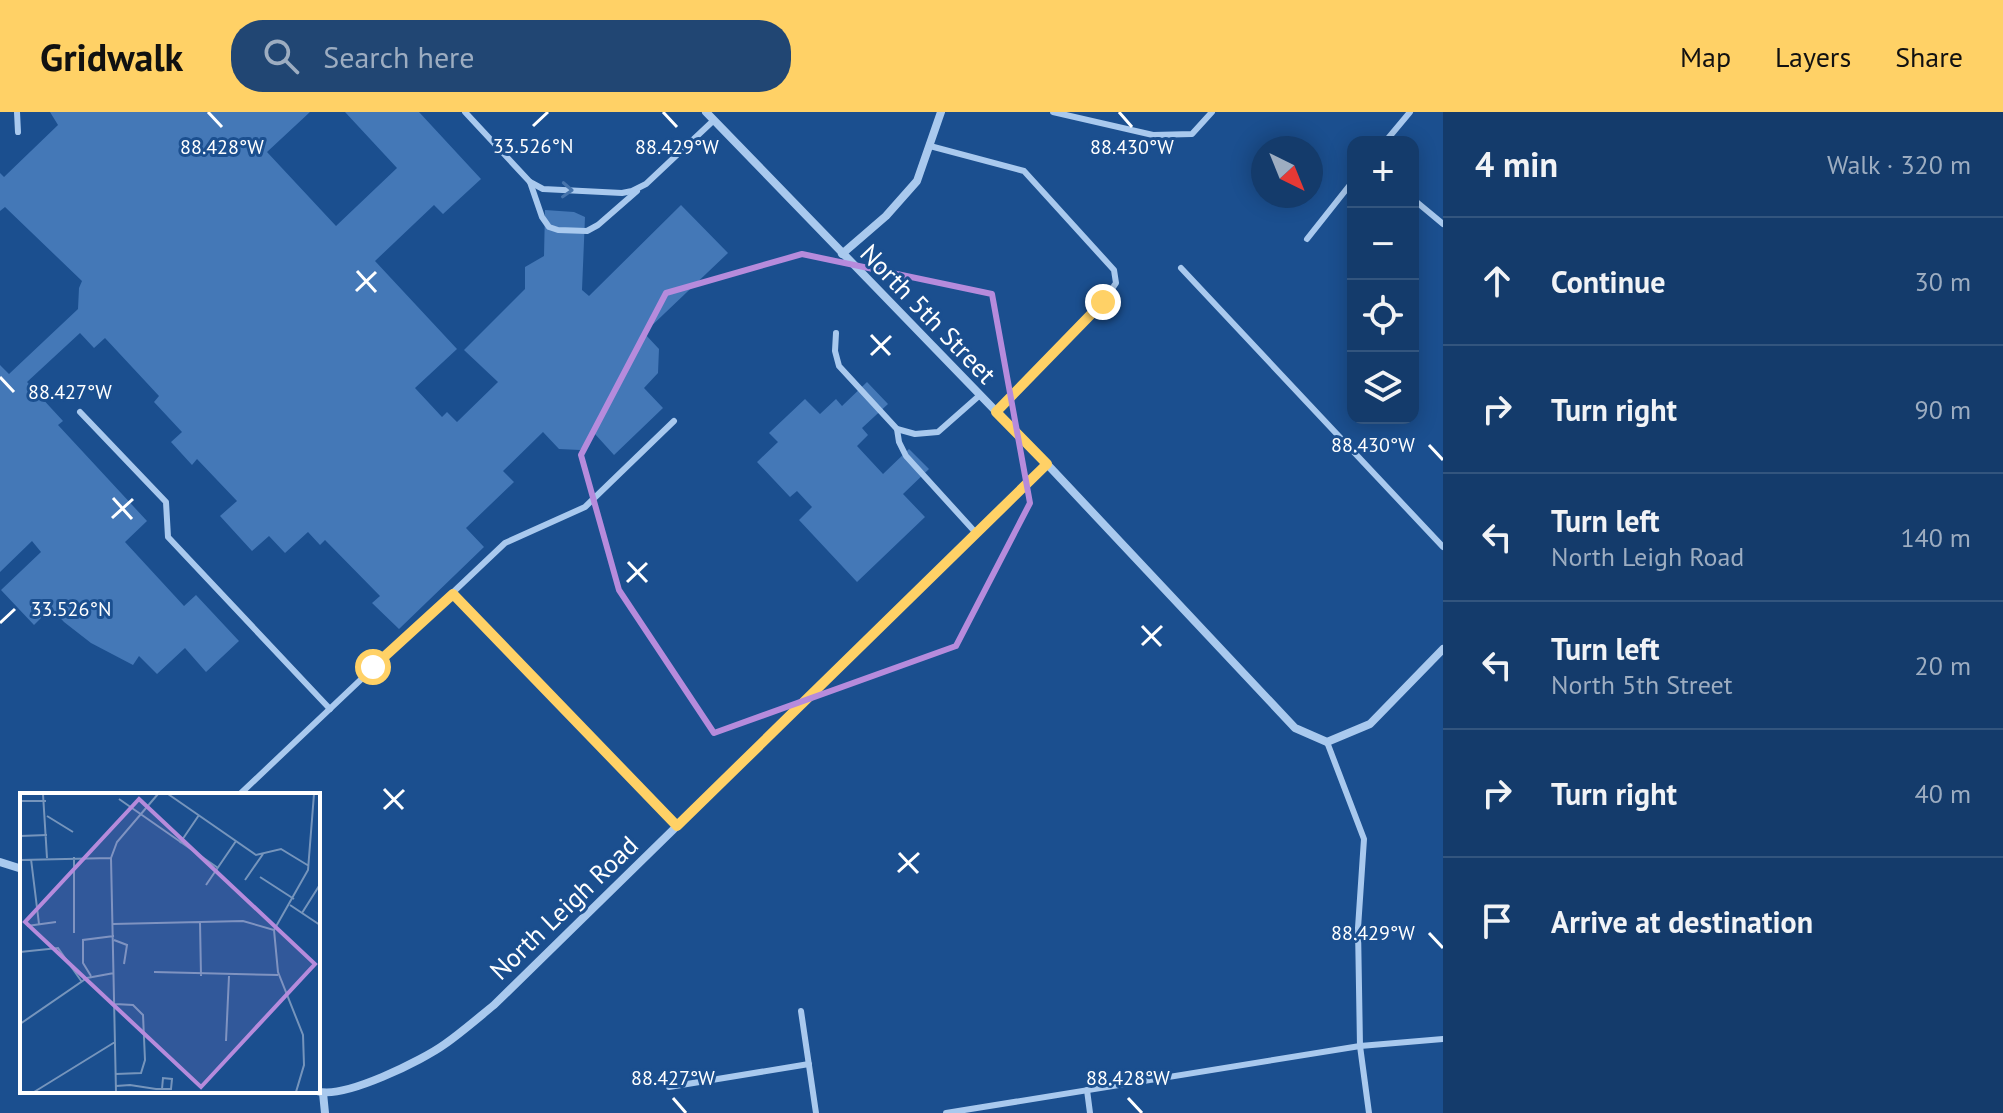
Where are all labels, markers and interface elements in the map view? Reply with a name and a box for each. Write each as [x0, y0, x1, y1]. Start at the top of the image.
search box [231, 20, 791, 92]
text: Gridwalk [40, 32, 183, 81]
icon: search [259, 34, 303, 78]
text: Search here [323, 37, 475, 76]
text: Map [1680, 38, 1731, 75]
text: Layers [1775, 38, 1851, 75]
text: Share [1895, 38, 1963, 75]
text: 33.526°N [493, 133, 573, 159]
text: 88.428°W [180, 134, 264, 160]
text: 88.429°W [635, 134, 719, 160]
text: 88.430°W [1090, 134, 1174, 160]
north arrow [1251, 136, 1323, 208]
map controls [1347, 136, 1419, 424]
button: + [1347, 136, 1419, 208]
text: 4 min [1475, 142, 1558, 186]
text: Walk · 320 m [1827, 148, 1971, 181]
one-way arrow [561, 182, 574, 199]
button: − [1347, 208, 1419, 280]
street label: North 5th Street [853, 237, 1003, 391]
icon: ahead [1475, 259, 1519, 303]
text: Continue [1551, 262, 1665, 301]
text: 30 m [1915, 265, 1971, 298]
button: locate [1347, 280, 1419, 352]
route end [1085, 284, 1121, 320]
button: layers [1347, 352, 1419, 424]
text: 88.427°W [28, 379, 112, 405]
icon: right [1475, 387, 1519, 431]
text: Turn right [1551, 390, 1677, 429]
text: 90 m [1915, 393, 1971, 426]
text: 88.430°W [1331, 432, 1415, 458]
text: Turn left [1551, 501, 1659, 540]
icon: left [1475, 515, 1519, 559]
text: 140 m [1900, 521, 1971, 554]
text: North Leigh Road [1551, 540, 1744, 573]
text: 33.526°N [31, 596, 111, 622]
text: Turn left [1551, 629, 1659, 668]
icon: left [1475, 643, 1519, 687]
route start [355, 649, 391, 685]
text: 20 m [1915, 649, 1971, 682]
text: North 5th Street [1551, 668, 1733, 701]
icon: right [1475, 771, 1519, 815]
text: Turn right [1551, 774, 1677, 813]
text: 40 m [1915, 777, 1971, 810]
inset map [20, 793, 320, 1093]
street label: North Leigh Road [483, 829, 645, 987]
icon: arrive [1475, 899, 1519, 943]
text: Arrive at destination [1551, 902, 1813, 941]
text: 88.429°W [1331, 920, 1415, 946]
text: 88.427°W [631, 1065, 715, 1091]
text: 88.428°W [1086, 1065, 1170, 1091]

